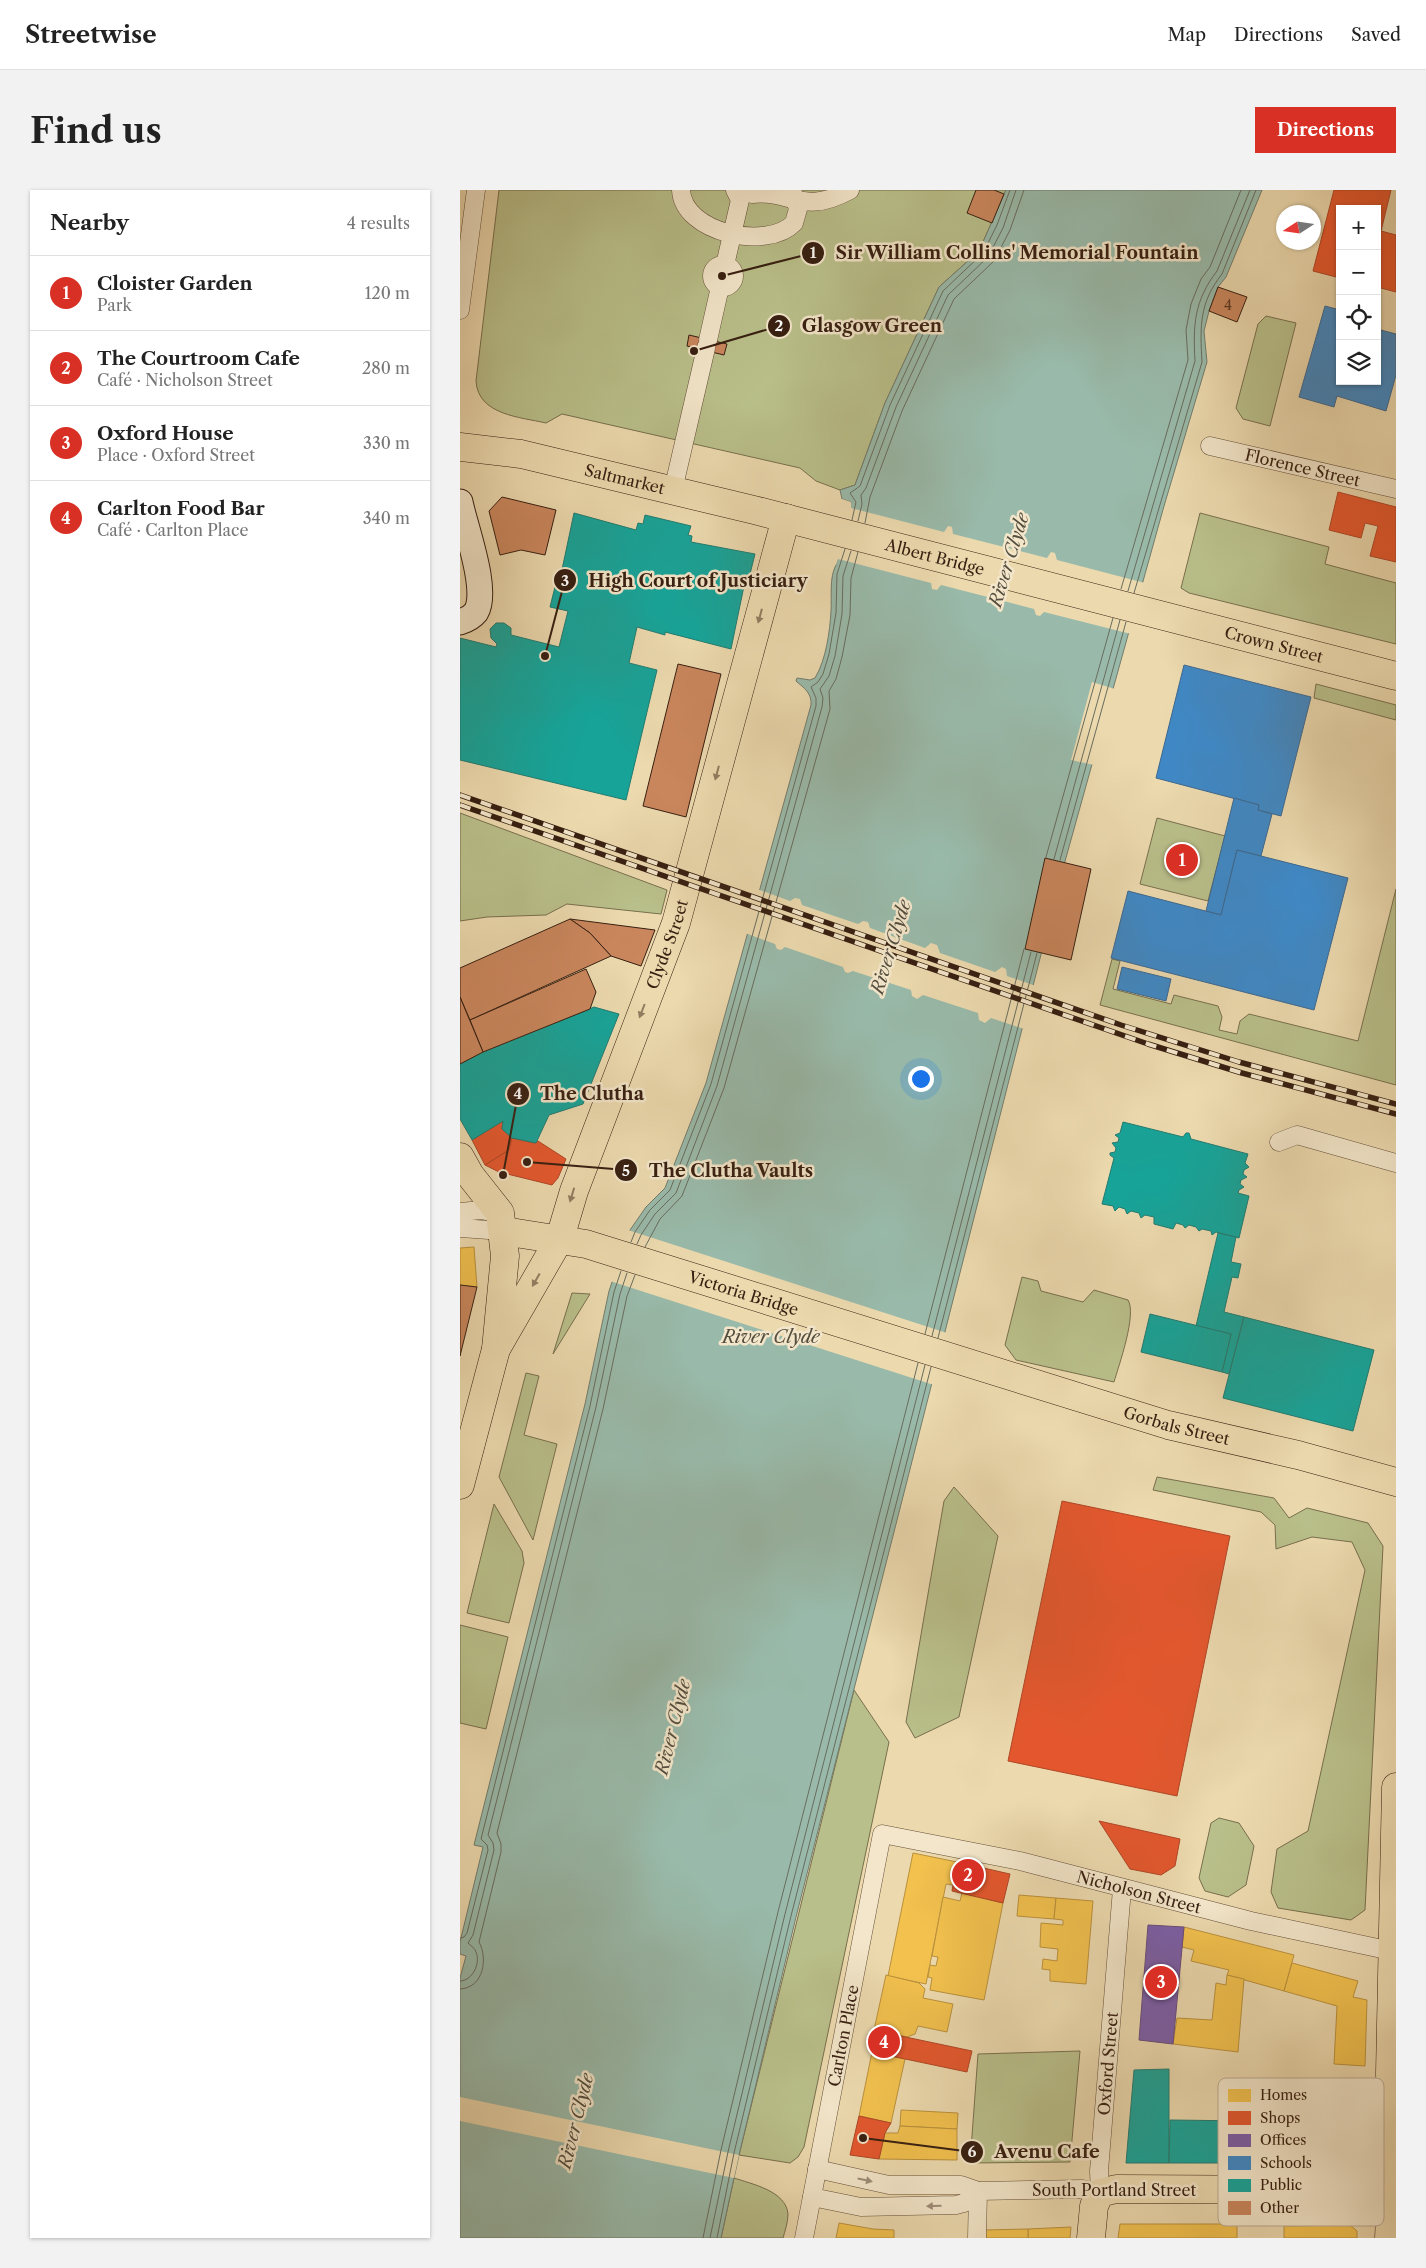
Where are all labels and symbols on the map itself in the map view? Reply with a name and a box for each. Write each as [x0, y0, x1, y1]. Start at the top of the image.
north arrow [1276, 205, 1321, 250]
callout: Sir William Collins' Memorial Fountain [800, 237, 1209, 270]
text: Sir William Collins' Memorial Fountain [835, 242, 1199, 264]
text: 1 [810, 243, 817, 262]
house number: 4 [1224, 296, 1232, 314]
callout: Glasgow Green [767, 309, 953, 342]
text: Glasgow Green [802, 315, 943, 337]
text: 2 [775, 316, 784, 335]
street label: Florence Street [1243, 444, 1362, 490]
street label: Saltmarket [583, 460, 667, 498]
water label: River Clyde [984, 509, 1034, 612]
street label: Albert Bridge [882, 534, 987, 579]
callout: High Court of Justiciary [553, 564, 817, 597]
text: High Court of Justiciary [588, 570, 809, 592]
text: 3 [561, 571, 569, 590]
one-way arrow [755, 608, 763, 623]
street label: Crown Street [1222, 622, 1326, 667]
one-way arrow [713, 765, 721, 780]
pin: 1 [1166, 841, 1198, 879]
water label: River Clyde [866, 896, 916, 999]
street label: Clyde Street [642, 897, 692, 992]
one-way arrow [638, 1004, 646, 1019]
your location [908, 1066, 934, 1092]
callout: The Clutha [505, 1077, 655, 1110]
text: The Clutha [540, 1083, 645, 1105]
text: 4 [514, 1084, 523, 1103]
callout: The Clutha Vaults [614, 1154, 824, 1187]
text: The Clutha Vaults [649, 1160, 813, 1182]
text: 5 [622, 1161, 630, 1180]
one-way arrow [568, 1188, 576, 1203]
street label: Victoria Bridge [685, 1266, 801, 1320]
one-way arrow [531, 1274, 540, 1287]
water label: River Clyde [720, 1326, 821, 1348]
street label: Gorbals Street [1121, 1402, 1232, 1449]
water label: River Clyde [650, 1676, 696, 1779]
pin: 2 [952, 1856, 984, 1894]
street label: Nicholson Street [1075, 1866, 1204, 1918]
pin: 3 [1145, 1963, 1177, 2001]
street label: Carlton Place [823, 1983, 863, 2088]
street label: Oxford Street [1094, 2011, 1122, 2116]
pin: 4 [868, 2023, 900, 2061]
water label: River Clyde [553, 2070, 599, 2173]
legend [1218, 2078, 1384, 2226]
text: Homes [1260, 2086, 1307, 2104]
text: Shops [1260, 2109, 1300, 2127]
text: Offices [1260, 2131, 1306, 2149]
callout: Avenu Cafe [959, 2135, 1110, 2168]
text: Avenu Cafe [993, 2141, 1100, 2163]
text: 6 [968, 2142, 977, 2161]
text: Schools [1260, 2154, 1312, 2172]
one-way arrow [857, 2176, 873, 2184]
text: Public [1260, 2176, 1302, 2194]
street label: South Portland Street [1032, 2180, 1196, 2200]
text: Other [1260, 2199, 1299, 2217]
one-way arrow [925, 2202, 941, 2210]

